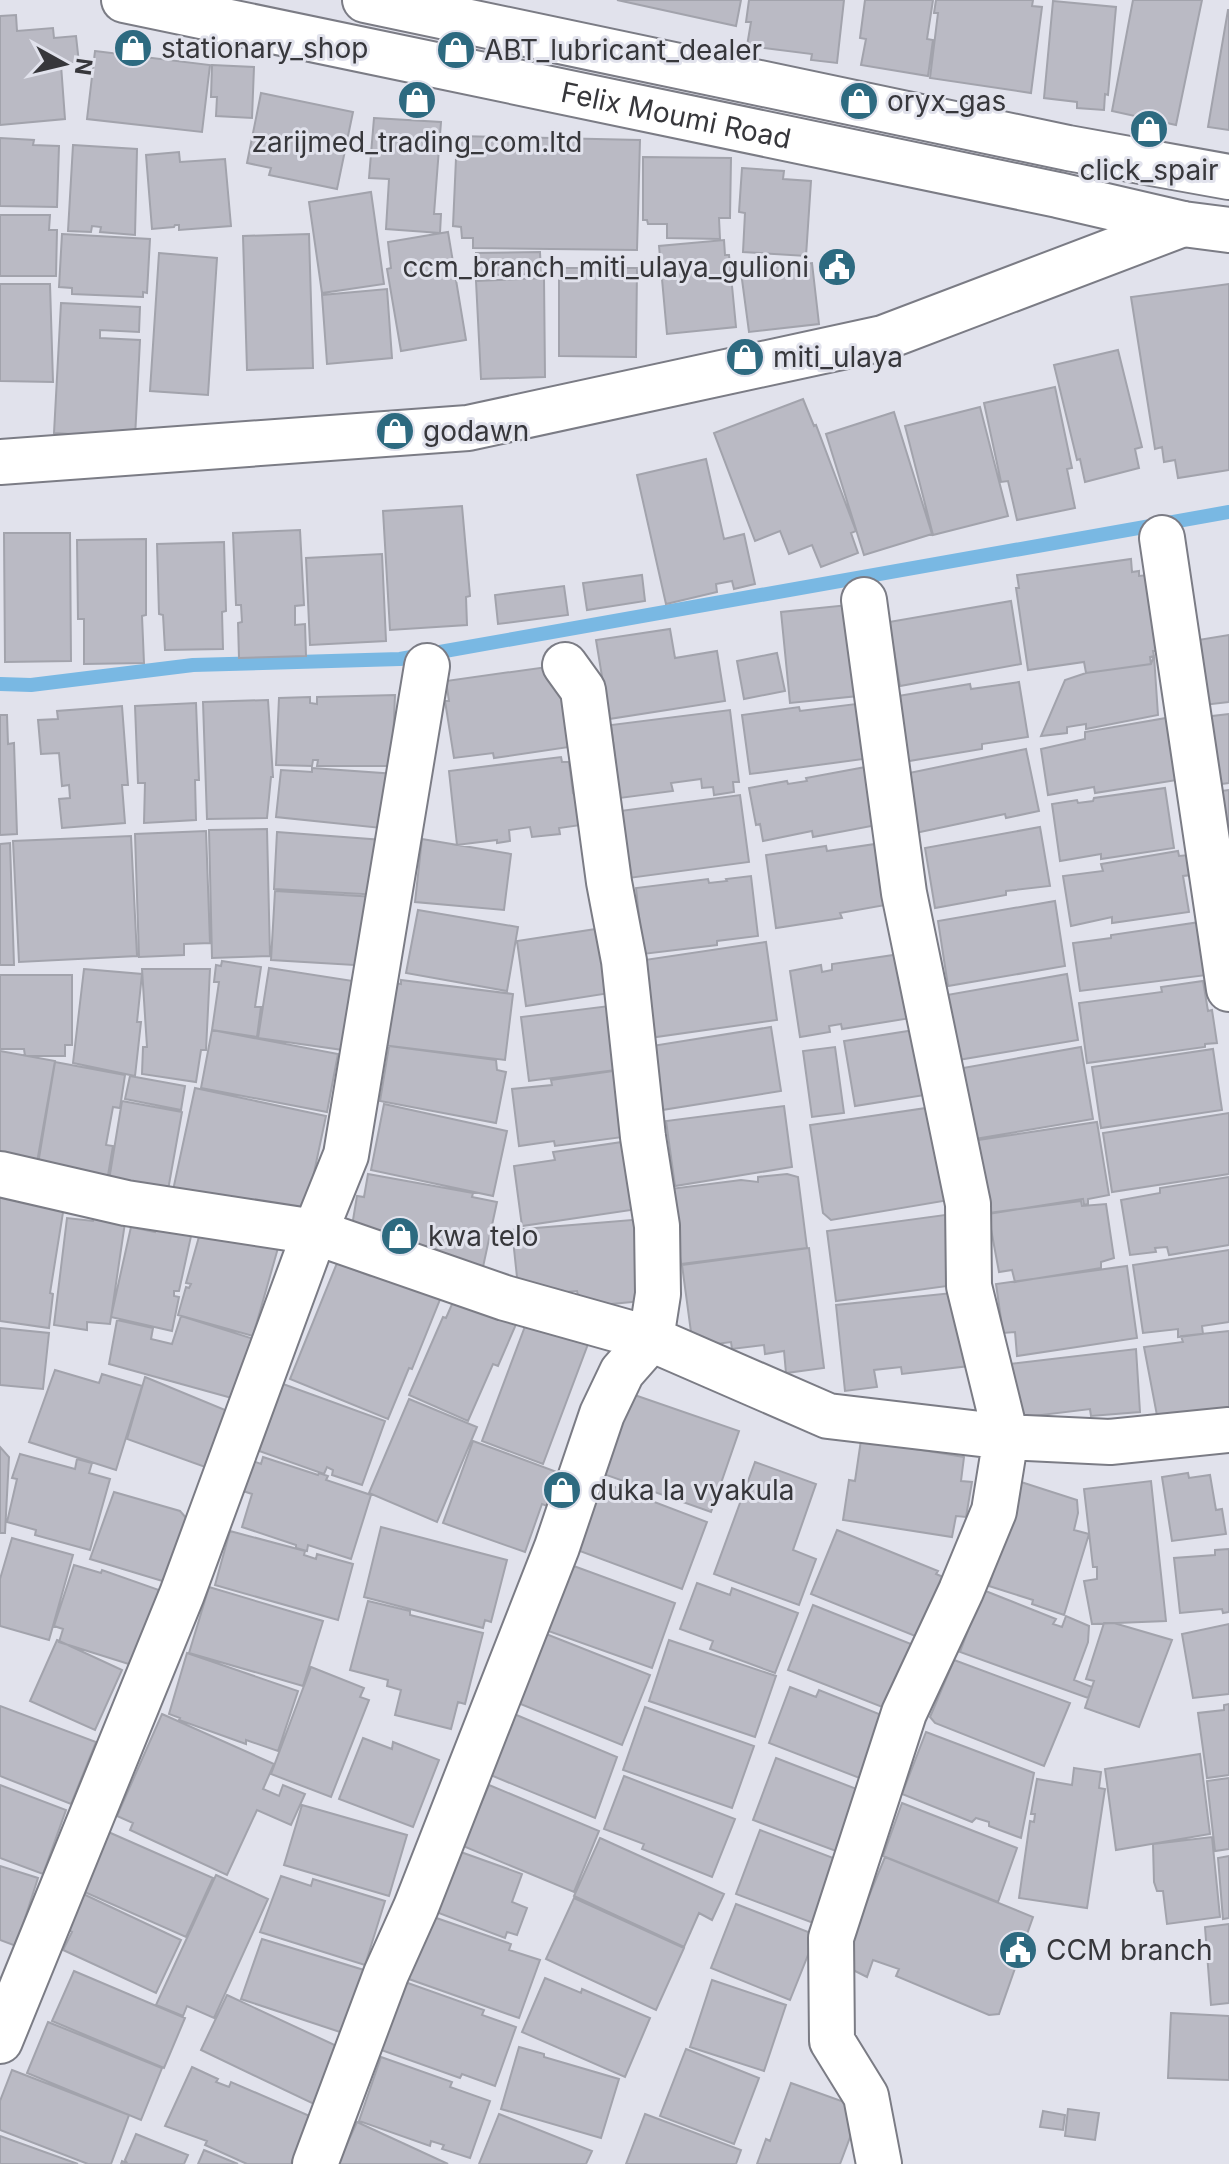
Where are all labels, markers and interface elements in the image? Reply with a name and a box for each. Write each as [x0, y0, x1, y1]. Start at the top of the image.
north arrow [24, 24, 104, 104]
shop icon: stationary_shop [112, 27, 154, 69]
shop icon: ABT_lubricant_dealer [435, 29, 477, 71]
place label: stationary_shop [161, 31, 368, 65]
place label: ABT_lubricant_dealer [484, 33, 762, 67]
text: N [70, 57, 98, 77]
street label: Felix Moumi Road [558, 75, 794, 156]
shop icon: zarijmed_trading_com.ltd [396, 79, 438, 121]
shop icon: oryx_gas [838, 80, 880, 122]
place label: oryx_gas [887, 84, 1006, 118]
shop icon: click_spair [1128, 108, 1170, 150]
place label: zarijmed_trading_com.ltd [252, 125, 582, 159]
place label: click_spair [1080, 153, 1218, 187]
public building icon: ccm_branch_miti_ulaya_gulioni [816, 246, 858, 288]
place label: ccm_branch_miti_ulaya_gulioni [402, 250, 809, 284]
shop icon: miti_ulaya [724, 336, 766, 378]
place label: miti_ulaya [773, 340, 903, 374]
shop icon: godawn [374, 410, 416, 452]
place label: godawn [423, 414, 529, 448]
shop icon: kwa telo [379, 1215, 421, 1257]
place label: kwa telo [428, 1219, 539, 1253]
shop icon: duka la vyakula [541, 1469, 583, 1511]
place label: duka la vyakula [590, 1473, 795, 1507]
public building icon: CCM branch [997, 1929, 1039, 1971]
place label: CCM branch [1046, 1933, 1213, 1967]

